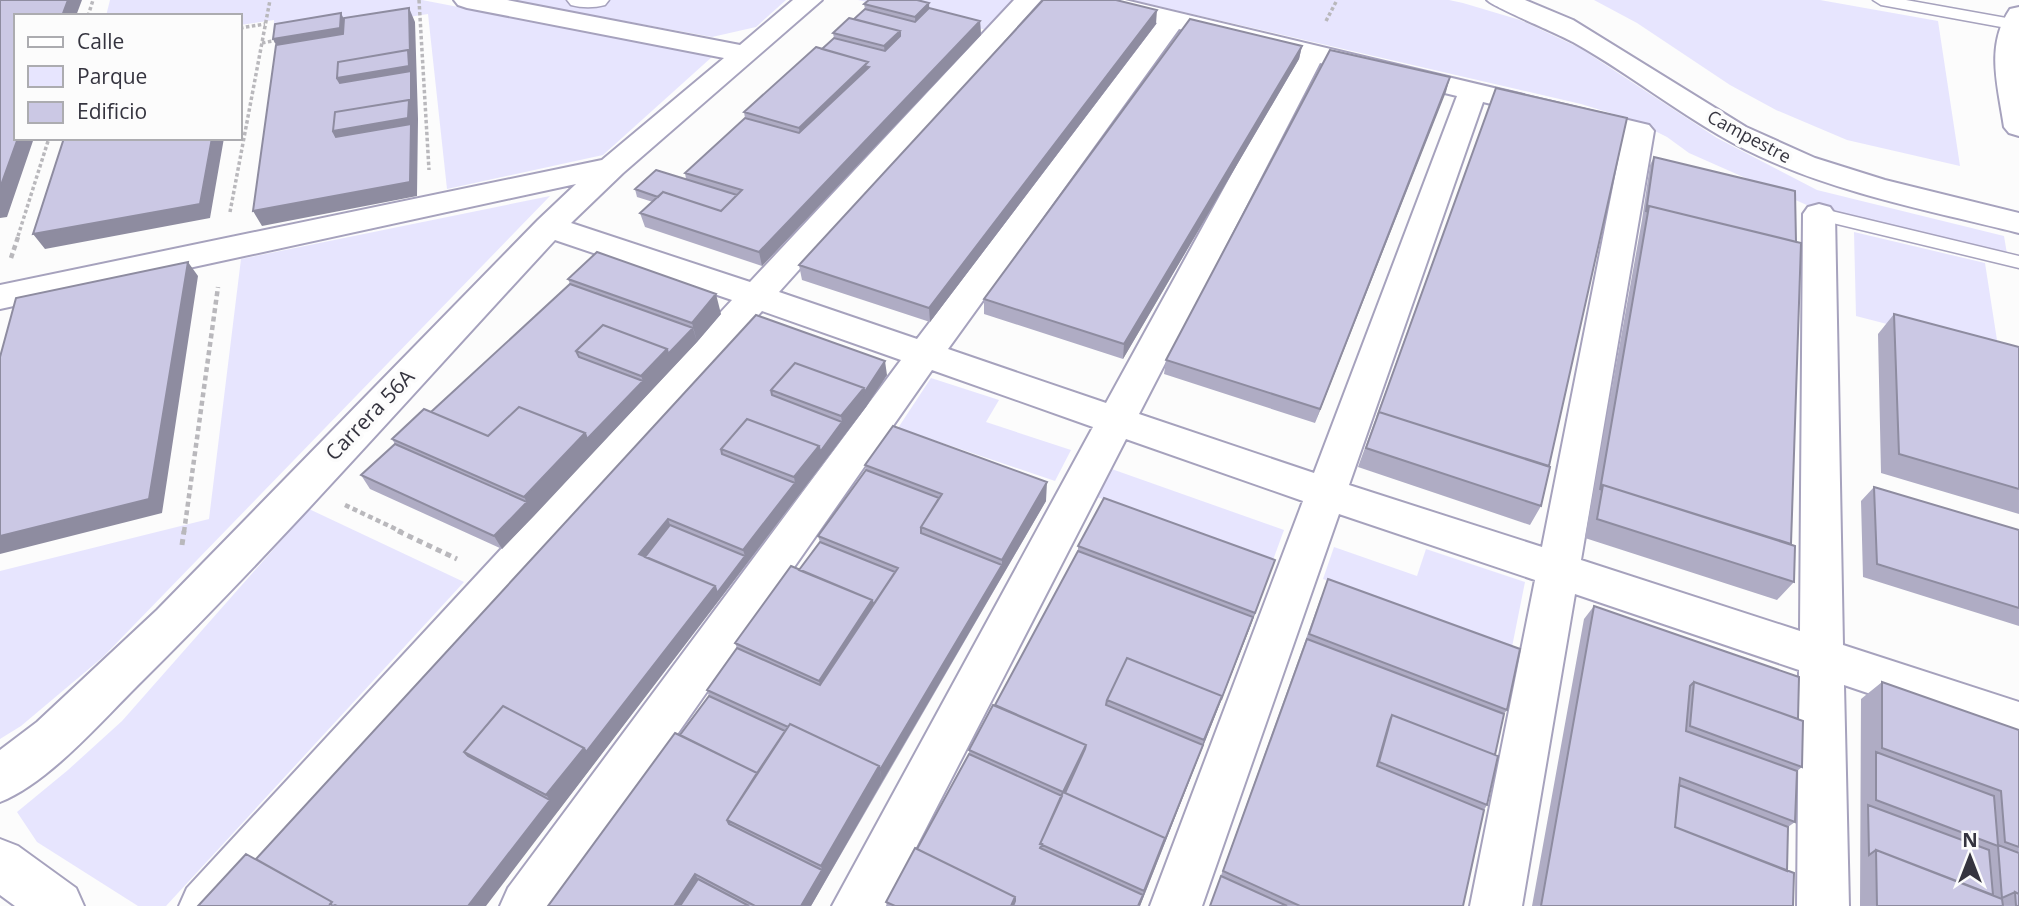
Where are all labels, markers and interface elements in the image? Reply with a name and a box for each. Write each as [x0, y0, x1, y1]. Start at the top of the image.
legend [14, 14, 242, 140]
text: Calle [77, 27, 124, 55]
text: Parque [77, 62, 147, 90]
text: Edificio [77, 97, 147, 125]
street label: Campestre [1703, 104, 1796, 168]
street label: Carrera 56A [319, 362, 420, 466]
north arrow [1935, 822, 2005, 892]
text: N [1962, 827, 1978, 853]

